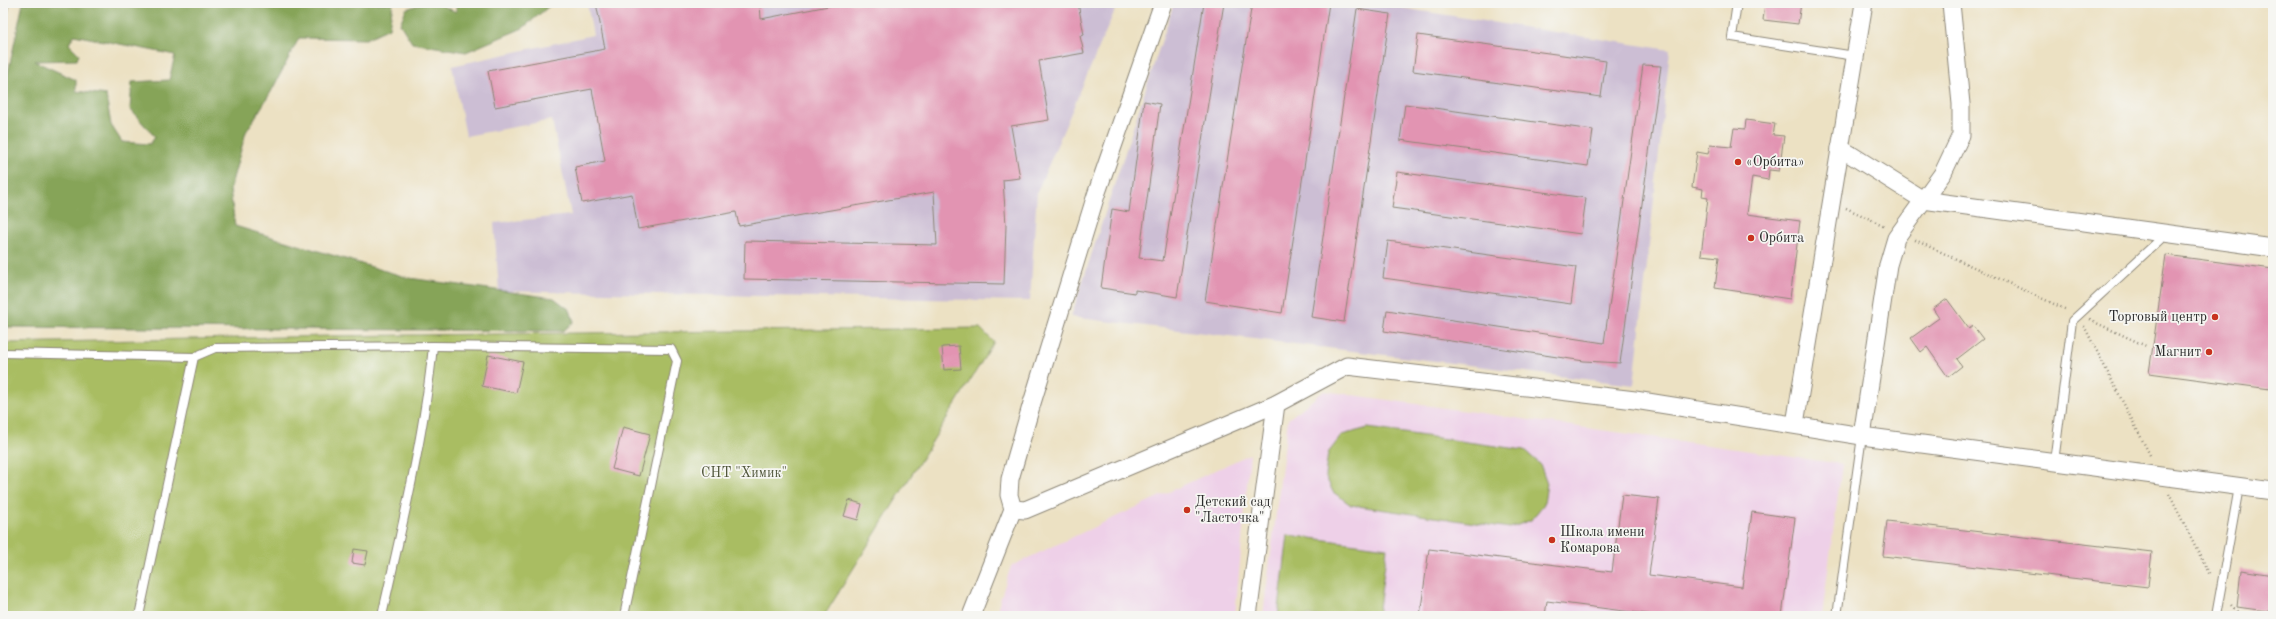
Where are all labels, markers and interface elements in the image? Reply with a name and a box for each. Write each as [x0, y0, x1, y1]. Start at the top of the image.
place label: «Орбита» [1746, 155, 1805, 169]
marker: «Орбита» [1733, 157, 1743, 167]
place label: Орбита [1759, 231, 1804, 245]
marker: Орбита [1746, 233, 1756, 243]
place label: Торговый центр [2108, 310, 2207, 324]
marker: Торговый центр [2210, 312, 2220, 322]
place label: Магнит [2154, 345, 2201, 359]
marker: Магнит [2204, 347, 2214, 357]
park label: СНТ "Химик" [701, 466, 787, 480]
place label: Детский сад "Ласточка" [1195, 495, 1271, 525]
marker: Детский сад "Ласточка" [1182, 505, 1192, 515]
place label: Школа имени Комарова [1560, 525, 1645, 555]
marker: Школа имени Комарова [1547, 535, 1557, 545]

